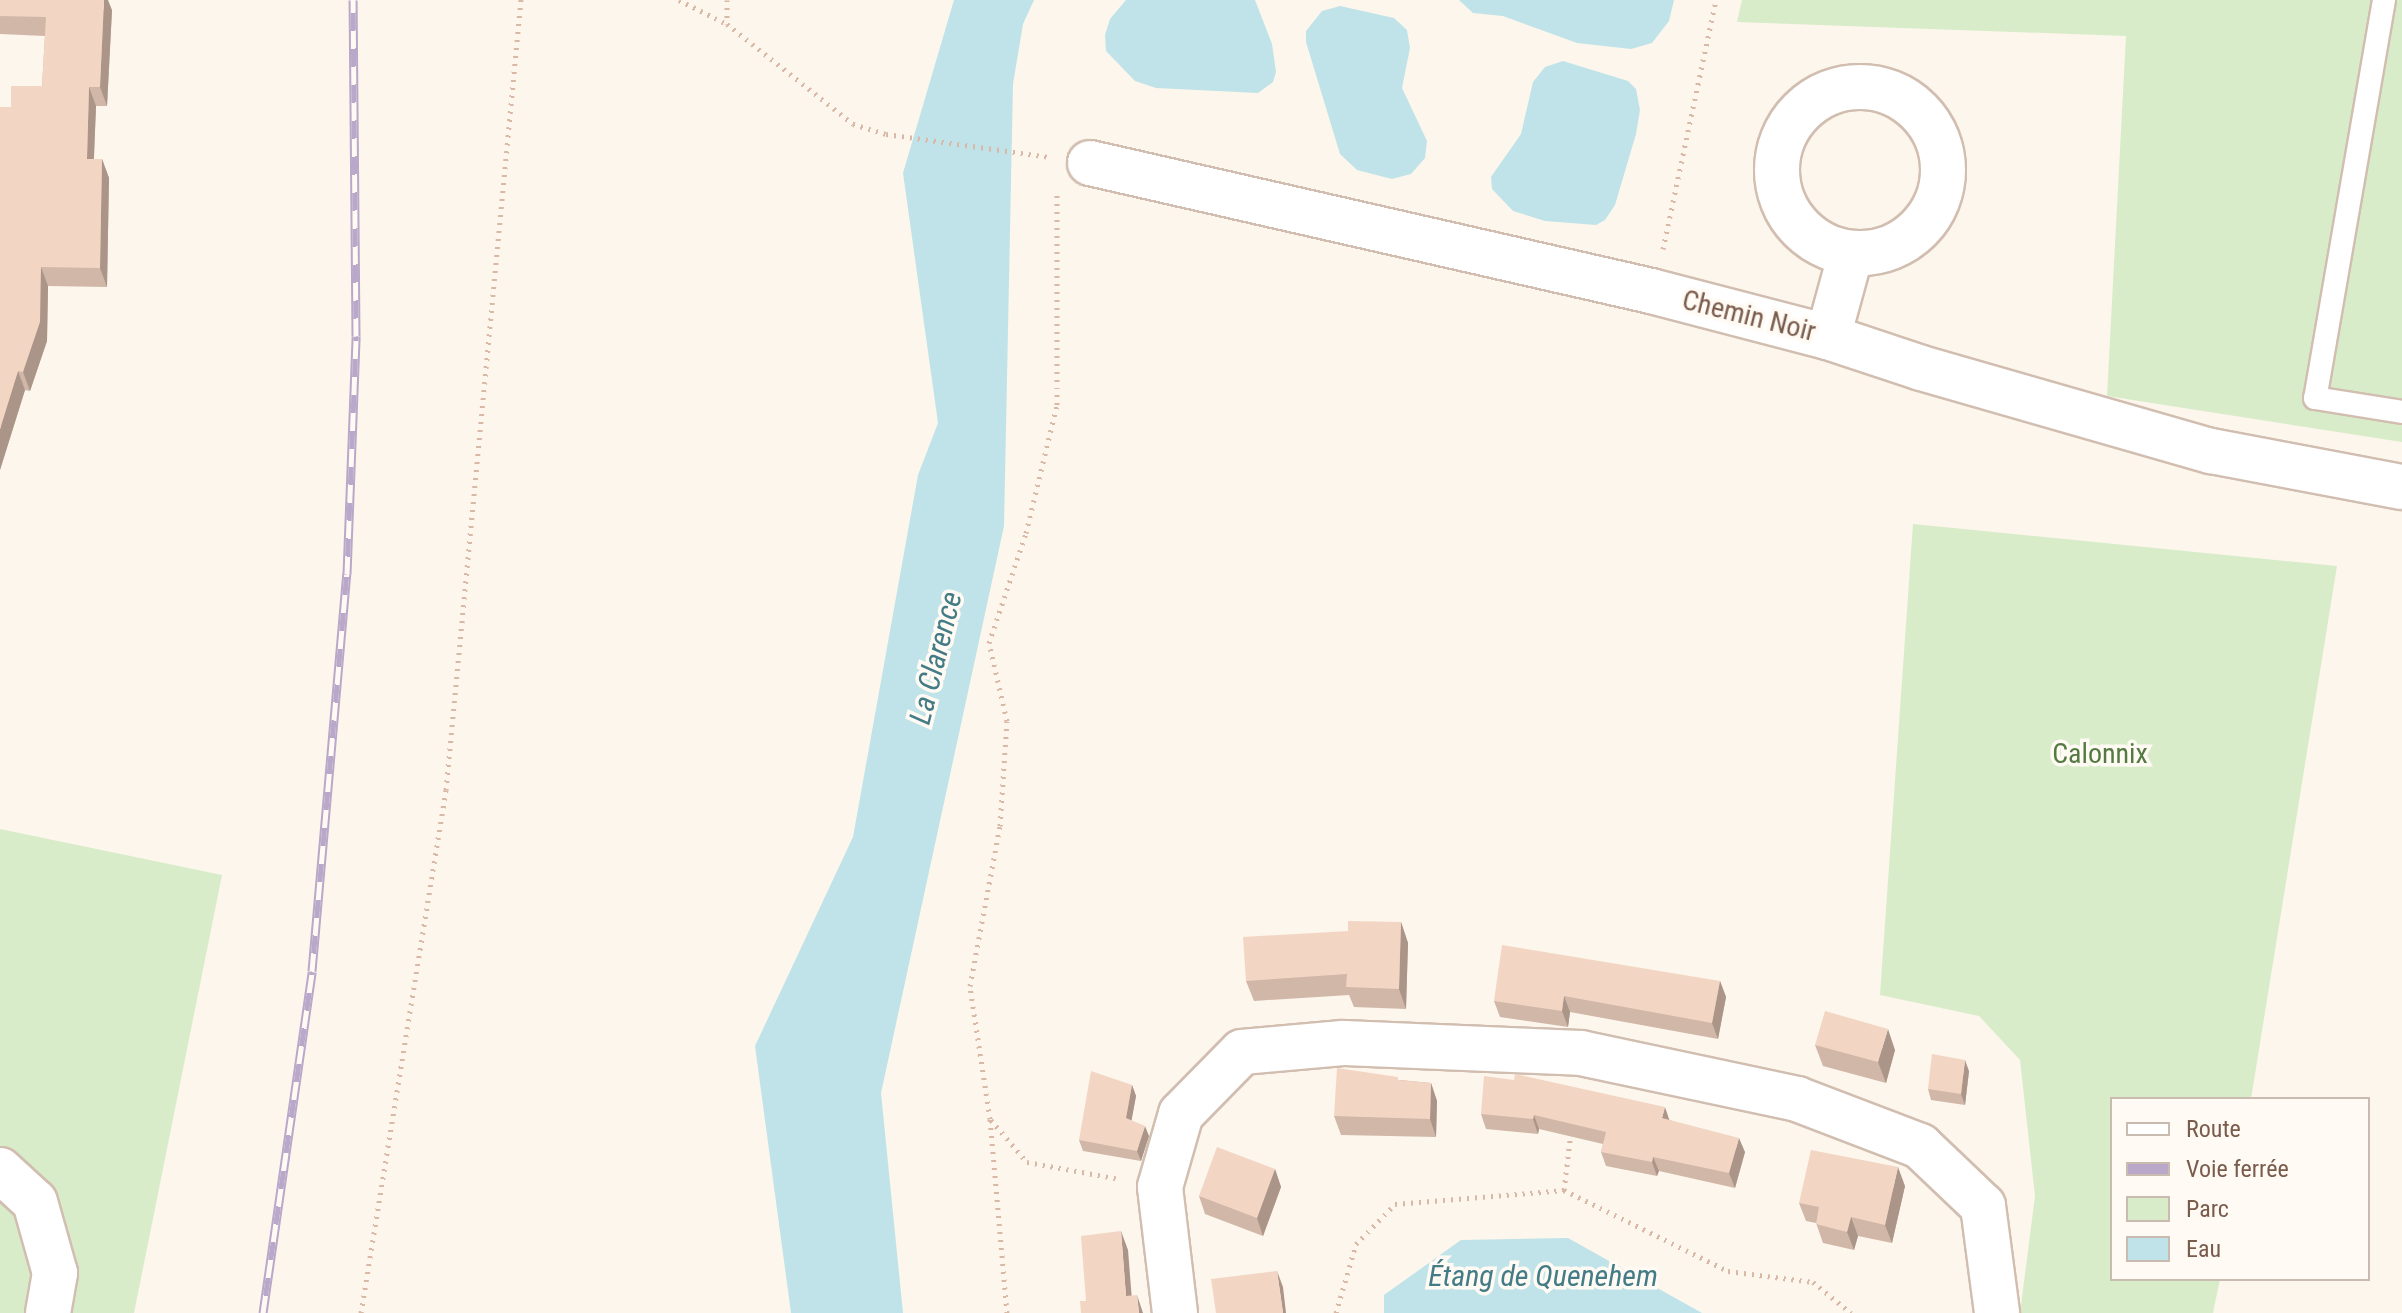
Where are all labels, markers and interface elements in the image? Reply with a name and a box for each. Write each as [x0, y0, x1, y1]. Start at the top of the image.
street label: Chemin Noir [1679, 283, 1819, 349]
water label: La Clarence [902, 588, 970, 728]
park label: Calonnix [2052, 737, 2148, 771]
legend [2110, 1097, 2370, 1281]
text: Route [2186, 1115, 2241, 1143]
text: Voie ferrée [2186, 1155, 2289, 1183]
text: Parc [2186, 1195, 2229, 1223]
text: Eau [2186, 1235, 2221, 1263]
water label: Étang de Quenehem [1428, 1258, 1658, 1294]

